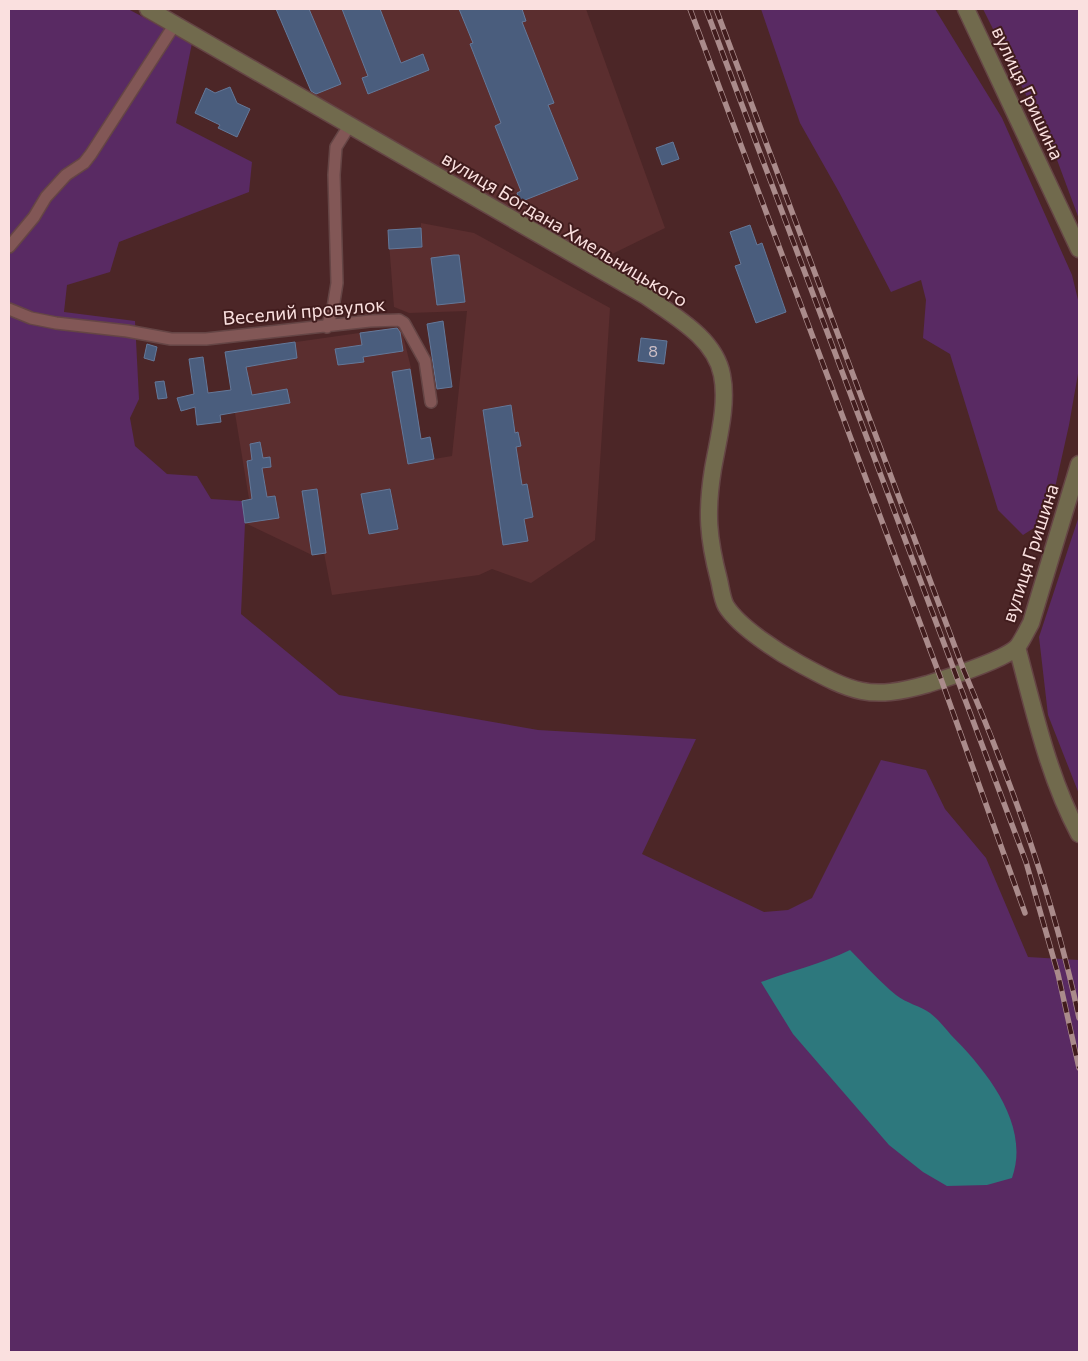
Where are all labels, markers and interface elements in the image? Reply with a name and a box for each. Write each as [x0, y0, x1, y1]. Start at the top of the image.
street label: вулиця Гришина [988, 23, 1069, 163]
street label: вулиця Богдана Хмельницького [438, 146, 692, 311]
street label: Веселий провулок [222, 292, 386, 329]
house number: 8 [648, 341, 658, 360]
street label: вулиця Гришина [996, 481, 1063, 625]

